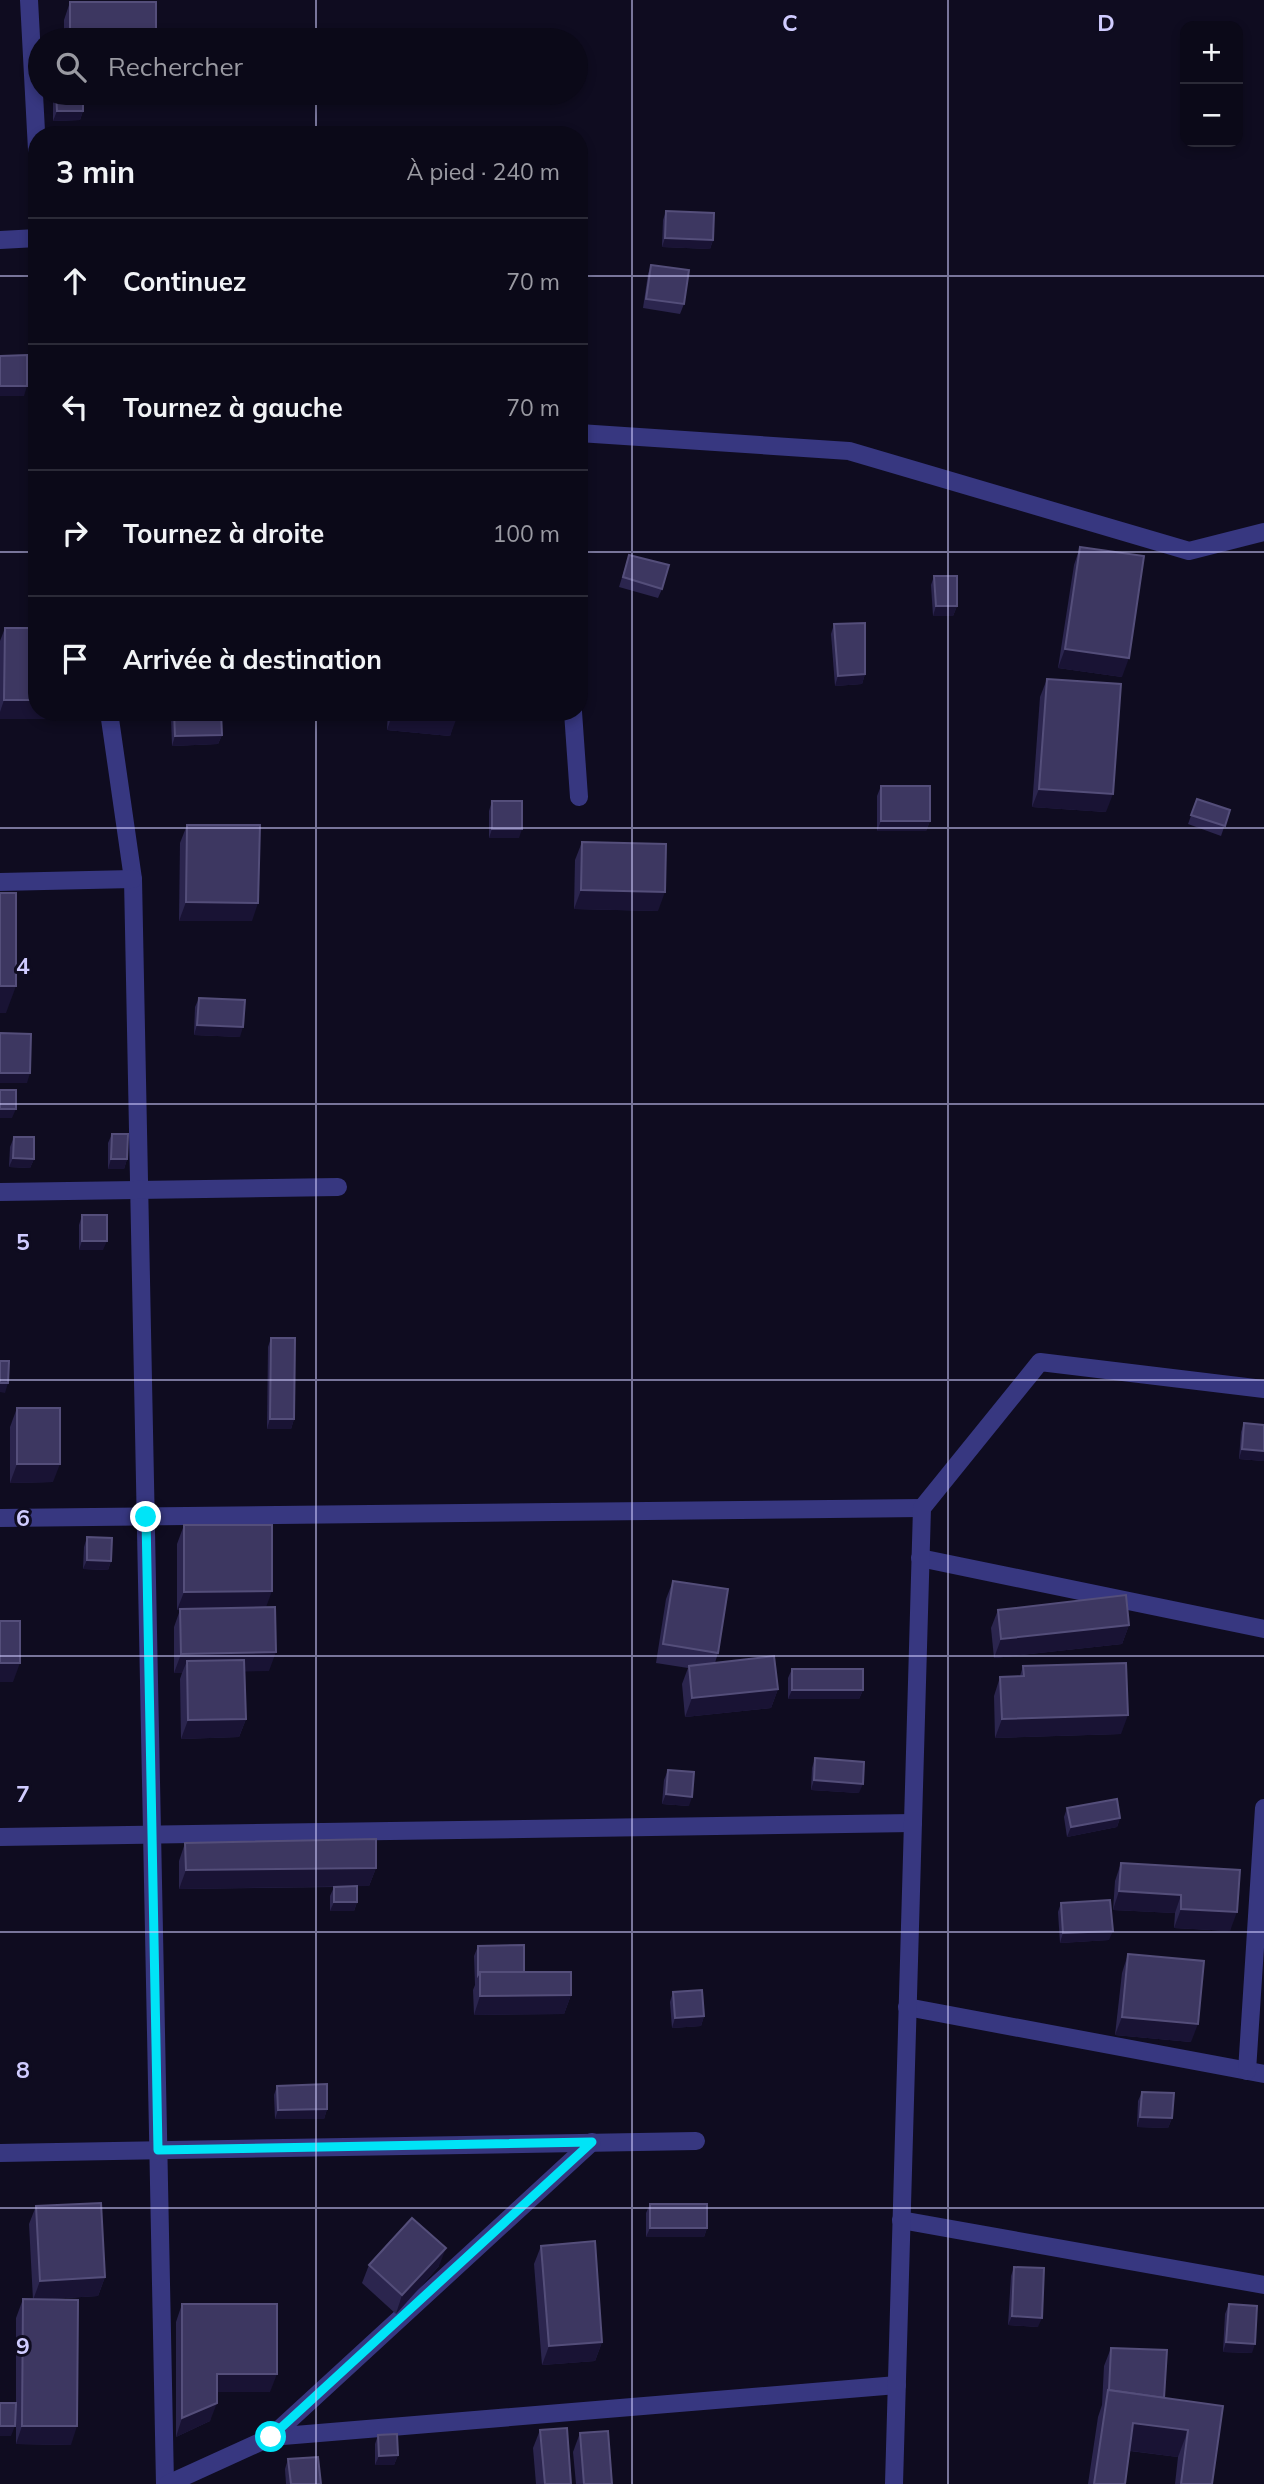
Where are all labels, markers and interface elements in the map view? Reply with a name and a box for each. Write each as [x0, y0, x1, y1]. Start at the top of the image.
text: C [782, 8, 798, 37]
text: D [1097, 8, 1115, 37]
map controls [1180, 21, 1243, 147]
button: + [1180, 21, 1243, 84]
search box [28, 28, 588, 105]
icon: search [52, 48, 90, 86]
text: Rechercher [108, 50, 243, 83]
button: − [1180, 84, 1243, 147]
text: 3 min [56, 153, 135, 191]
text: À pied · 240 m [407, 157, 560, 186]
icon: ahead [56, 262, 94, 300]
text: Continuez [123, 265, 247, 298]
text: 70 m [506, 267, 560, 296]
icon: left [56, 388, 94, 426]
text: Tournez à gauche [123, 391, 343, 424]
text: 70 m [506, 393, 560, 422]
icon: right [56, 514, 94, 552]
text: Tournez à droite [123, 517, 324, 550]
text: 100 m [492, 519, 560, 548]
icon: arrive [56, 640, 94, 678]
text: Arrivée à destination [123, 643, 382, 676]
text: 4 [16, 951, 30, 980]
text: 5 [16, 1227, 30, 1256]
route end [130, 1501, 161, 1532]
text: 6 [16, 1503, 30, 1532]
text: 7 [16, 1779, 30, 1808]
text: 8 [16, 2055, 30, 2084]
text: 9 [16, 2331, 30, 2360]
route start [255, 2421, 286, 2452]

